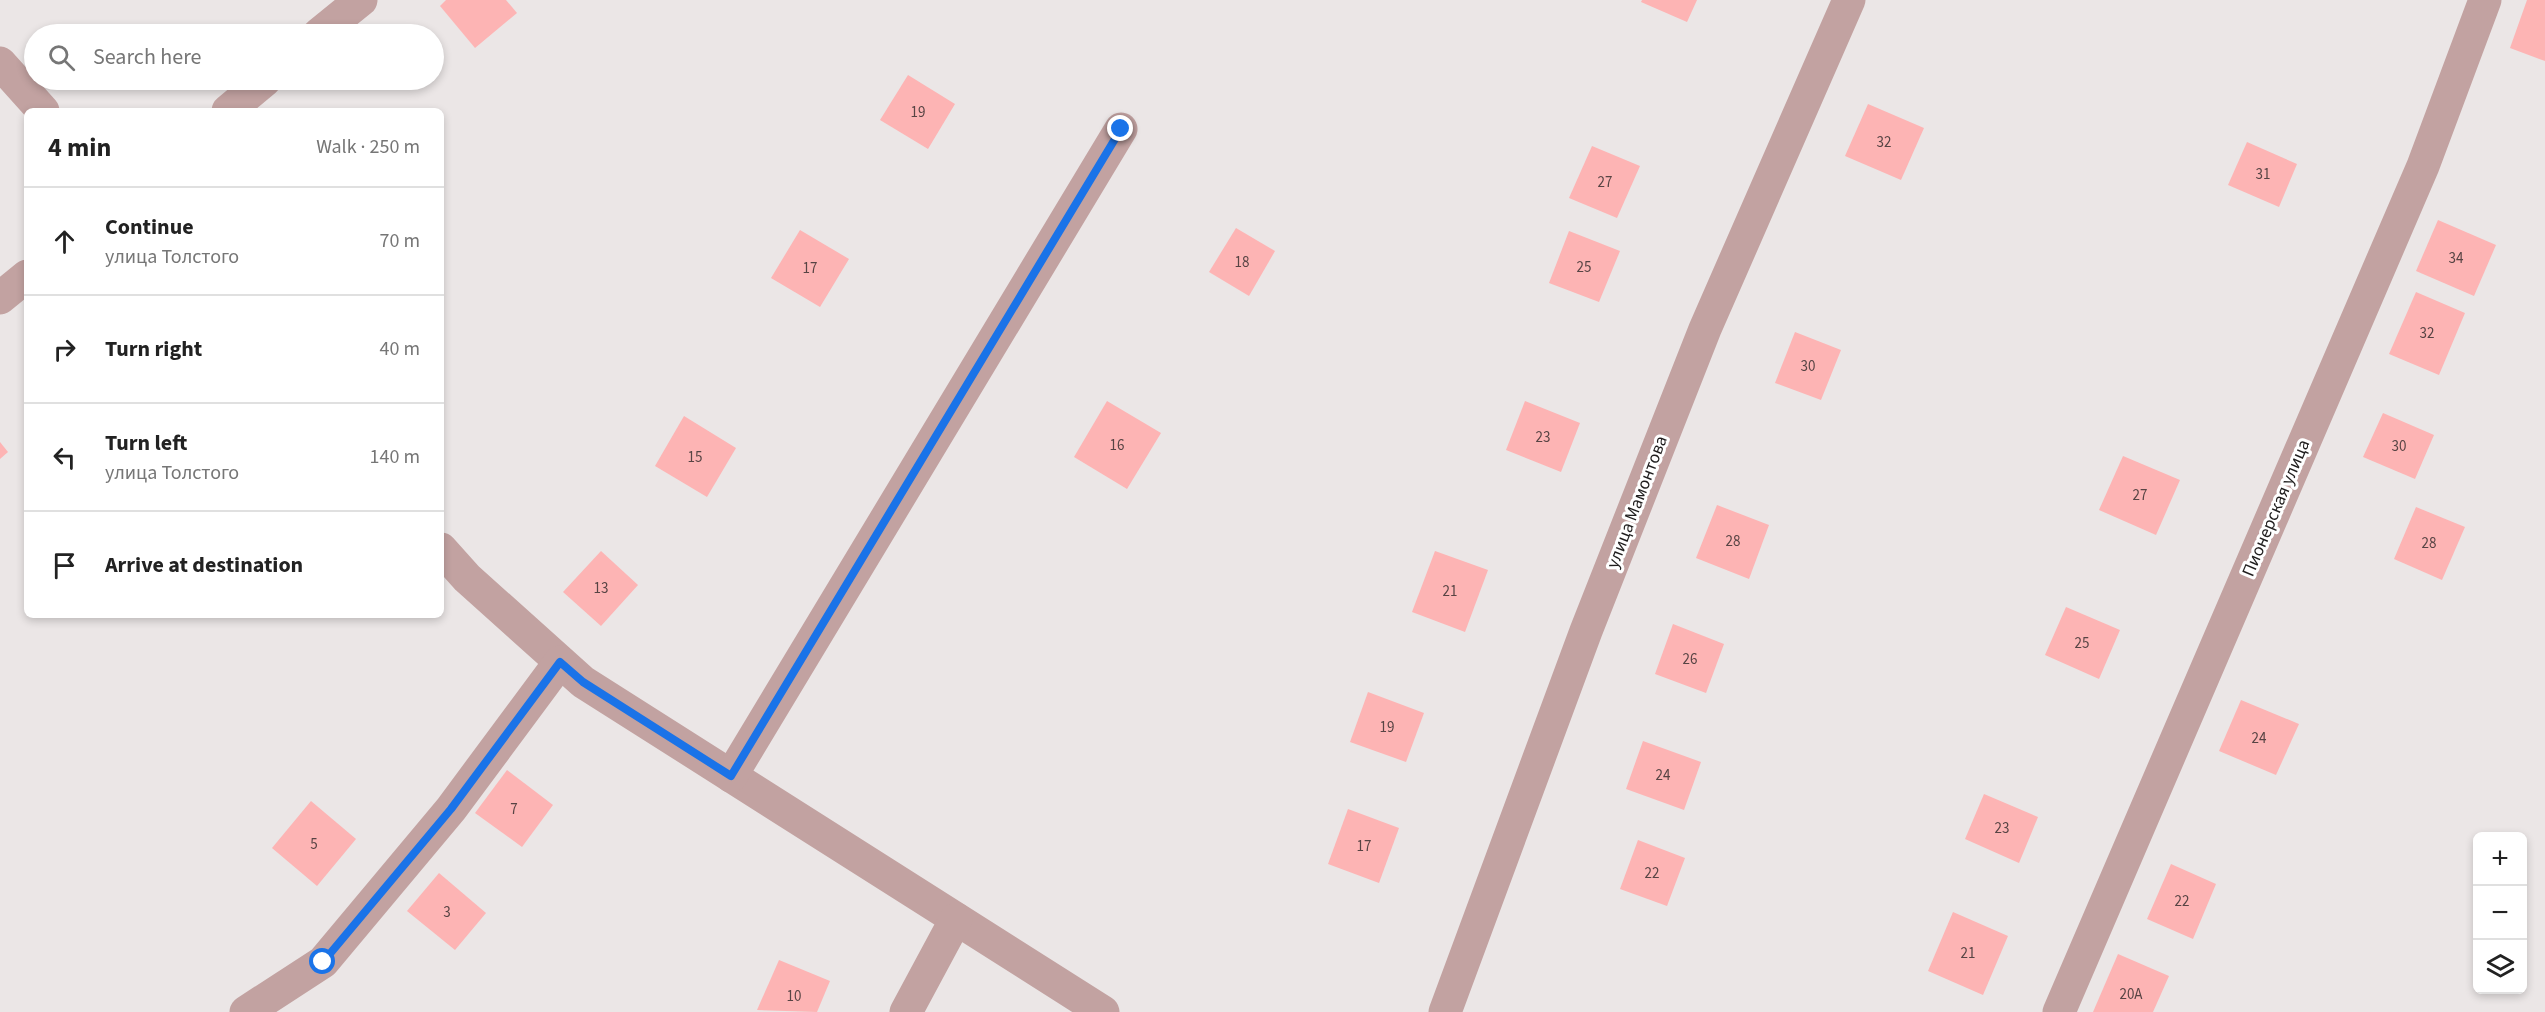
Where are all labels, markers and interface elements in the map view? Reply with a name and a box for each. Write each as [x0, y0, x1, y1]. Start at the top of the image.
search box [24, 24, 444, 90]
icon: search [45, 41, 78, 74]
text: Search here [93, 41, 201, 73]
house number: 19 [911, 102, 925, 123]
route end [1107, 115, 1133, 141]
text: 4 min [48, 129, 111, 166]
house number: 32 [1877, 132, 1891, 153]
text: Walk · 250 m [316, 133, 420, 161]
house number: 31 [2256, 164, 2270, 185]
house number: 27 [1598, 172, 1612, 193]
text: Continue [105, 211, 194, 243]
icon: ahead [48, 225, 81, 258]
text: 70 m [380, 227, 420, 255]
text: улица Толстого [105, 243, 239, 271]
house number: 34 [2449, 248, 2464, 269]
house number: 18 [1235, 252, 1249, 273]
house number: 25 [1577, 257, 1591, 278]
house number: 17 [803, 258, 817, 279]
house number: 32 [2420, 323, 2434, 344]
icon: right [48, 333, 81, 366]
text: Turn right [105, 333, 202, 365]
text: 40 m [380, 335, 420, 363]
house number: 30 [1801, 356, 1815, 377]
text: Turn left [105, 427, 187, 459]
house number: 23 [1536, 427, 1550, 448]
street label: улица Мамонтова [1600, 432, 1674, 572]
house number: 16 [1110, 435, 1124, 456]
street label: Пионерская улица [2236, 436, 2316, 580]
house number: 30 [2392, 436, 2406, 457]
icon: left [48, 441, 81, 474]
text: 140 m [370, 443, 420, 471]
house number: 15 [688, 447, 702, 468]
text: улица Толстого [105, 459, 239, 487]
house number: 27 [2133, 485, 2147, 506]
house number: 28 [1726, 531, 1740, 552]
house number: 28 [2422, 533, 2436, 554]
icon: arrive [48, 549, 81, 582]
text: Arrive at destination [105, 549, 303, 581]
house number: 13 [594, 578, 608, 599]
house number: 21 [1443, 581, 1457, 602]
house number: 25 [2075, 633, 2089, 654]
house number: 26 [1683, 649, 1697, 670]
house number: 19 [1380, 717, 1394, 738]
house number: 24 [2252, 728, 2267, 749]
house number: 24 [1656, 765, 1671, 786]
house number: 7 [510, 799, 518, 820]
house number: 23 [1995, 818, 2009, 839]
map controls [2473, 832, 2527, 994]
button: + [2473, 832, 2527, 886]
house number: 5 [310, 834, 318, 855]
house number: 17 [1357, 836, 1371, 857]
house number: 22 [1645, 863, 1659, 884]
button: − [2473, 886, 2527, 940]
house number: 22 [2175, 891, 2189, 912]
house number: 3 [443, 902, 451, 923]
button: layers [2473, 940, 2527, 994]
house number: 21 [1961, 943, 1975, 964]
route start [309, 948, 335, 974]
house number: 20А [2119, 984, 2143, 1005]
house number: 10 [787, 986, 801, 1007]

